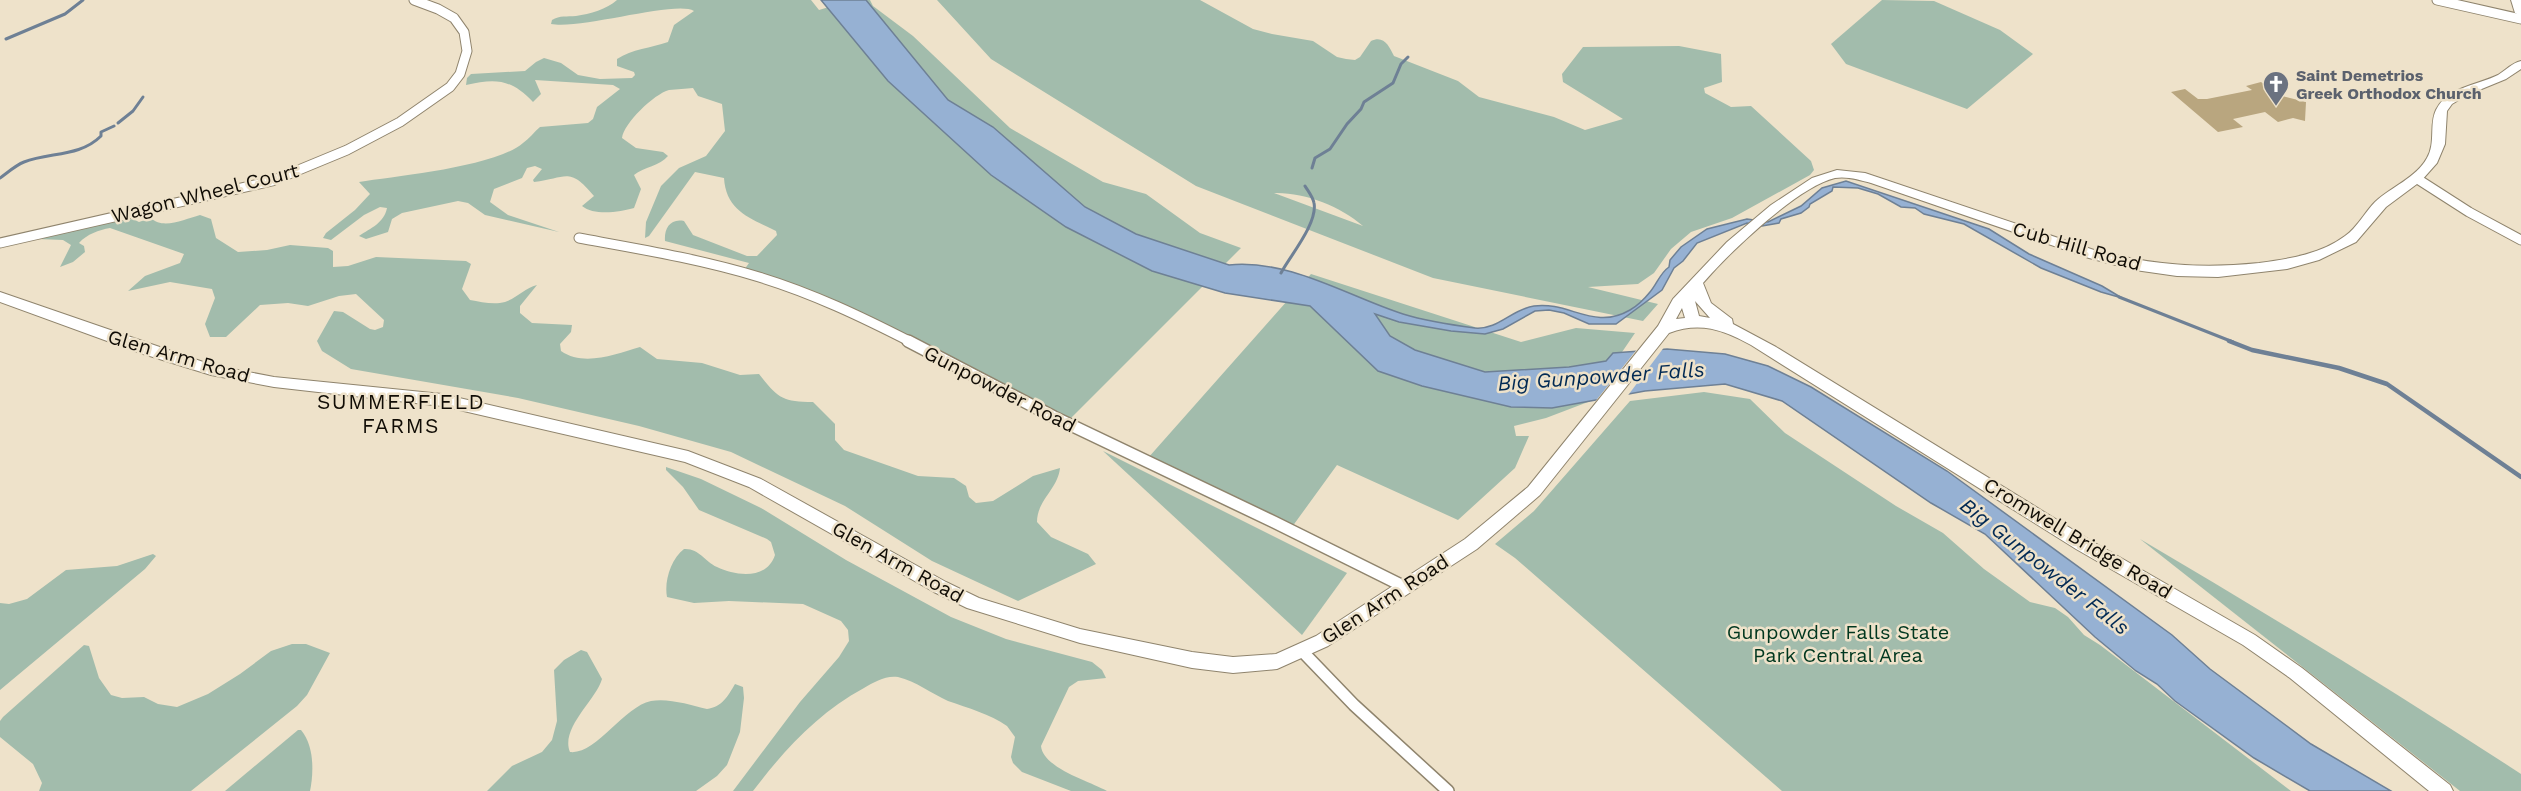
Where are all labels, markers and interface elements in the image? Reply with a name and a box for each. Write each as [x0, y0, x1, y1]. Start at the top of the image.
place label: Saint Demetrios Greek Orthodox Church [2296, 66, 2482, 103]
church icon: Saint Demetrios Greek Orthodox Church [2261, 69, 2291, 107]
street label: Wagon Wheel Court [109, 158, 302, 228]
street label: Cub Hill Road [2010, 216, 2144, 276]
street label: Glen Arm Road [105, 324, 253, 388]
street label: Gunpowder Road [920, 340, 1080, 438]
water label: Big Gunpowder Falls [1497, 356, 1706, 396]
district label: SUMMERFIELD FARMS [317, 389, 485, 438]
street label: Cromwell Bridge Road [1979, 472, 2177, 604]
water label: Big Gunpowder Falls [1955, 492, 2135, 640]
street label: Glen Arm Road [828, 516, 968, 608]
street label: Glen Arm Road [1317, 549, 1453, 649]
park label: Gunpowder Falls State Park Central Area [1727, 620, 1949, 667]

